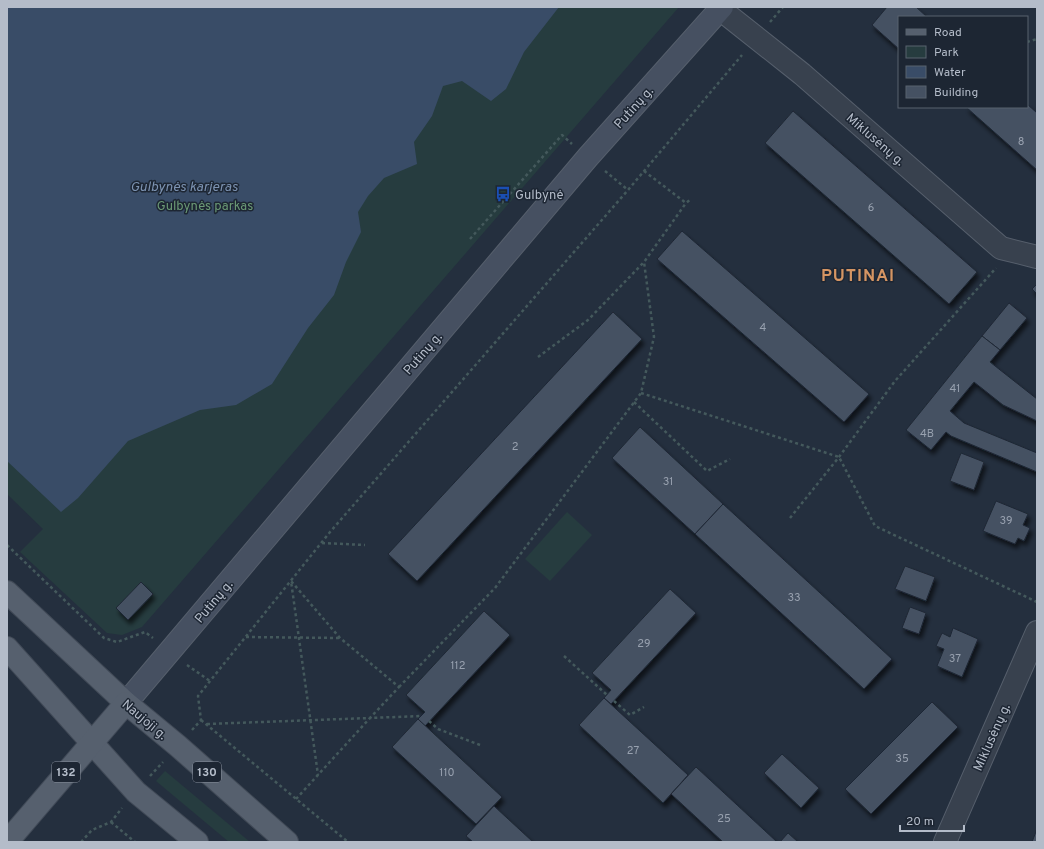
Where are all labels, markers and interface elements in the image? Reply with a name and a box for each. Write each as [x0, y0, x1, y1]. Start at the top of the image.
legend [898, 16, 1028, 108]
text: Road [934, 25, 962, 41]
text: Park [934, 45, 959, 61]
text: Water [934, 65, 966, 81]
street label: Putinų g. [611, 84, 658, 133]
text: Building [934, 85, 978, 101]
street label: Miklusėnų g. [842, 111, 907, 170]
house number: 8 [1018, 135, 1024, 149]
water label: Gulbynės karjeras [130, 179, 239, 196]
bus stop icon: Gulbynė [494, 185, 512, 203]
place label: Gulbynė [515, 188, 564, 204]
park label: Gulbynės parkas [157, 199, 253, 215]
house number: 6 [868, 201, 874, 215]
district label: PUTINAI [821, 266, 895, 288]
house number: 4 [760, 321, 767, 335]
street label: Putinų g. [401, 330, 446, 379]
house number: 41 [950, 382, 960, 396]
house number: 4B [920, 427, 934, 441]
house number: 2 [512, 440, 518, 454]
house number: 31 [663, 475, 673, 489]
house number: 39 [1000, 514, 1012, 528]
street label: Putinų g. [192, 577, 237, 627]
house number: 33 [787, 591, 801, 605]
house number: 29 [637, 637, 651, 651]
house number: 37 [949, 652, 961, 666]
house number: 112 [451, 659, 465, 673]
street label: Naujoji g. [118, 697, 170, 744]
street label: Miklusėnų g. [971, 701, 1015, 774]
house number: 27 [627, 744, 639, 758]
house number: 35 [895, 752, 909, 766]
road number: 132 [52, 762, 80, 782]
road number: 130 [193, 762, 221, 782]
house number: 110 [439, 766, 455, 780]
scale bar [900, 807, 964, 833]
house number: 25 [717, 812, 731, 826]
text: 20 m [906, 814, 934, 830]

